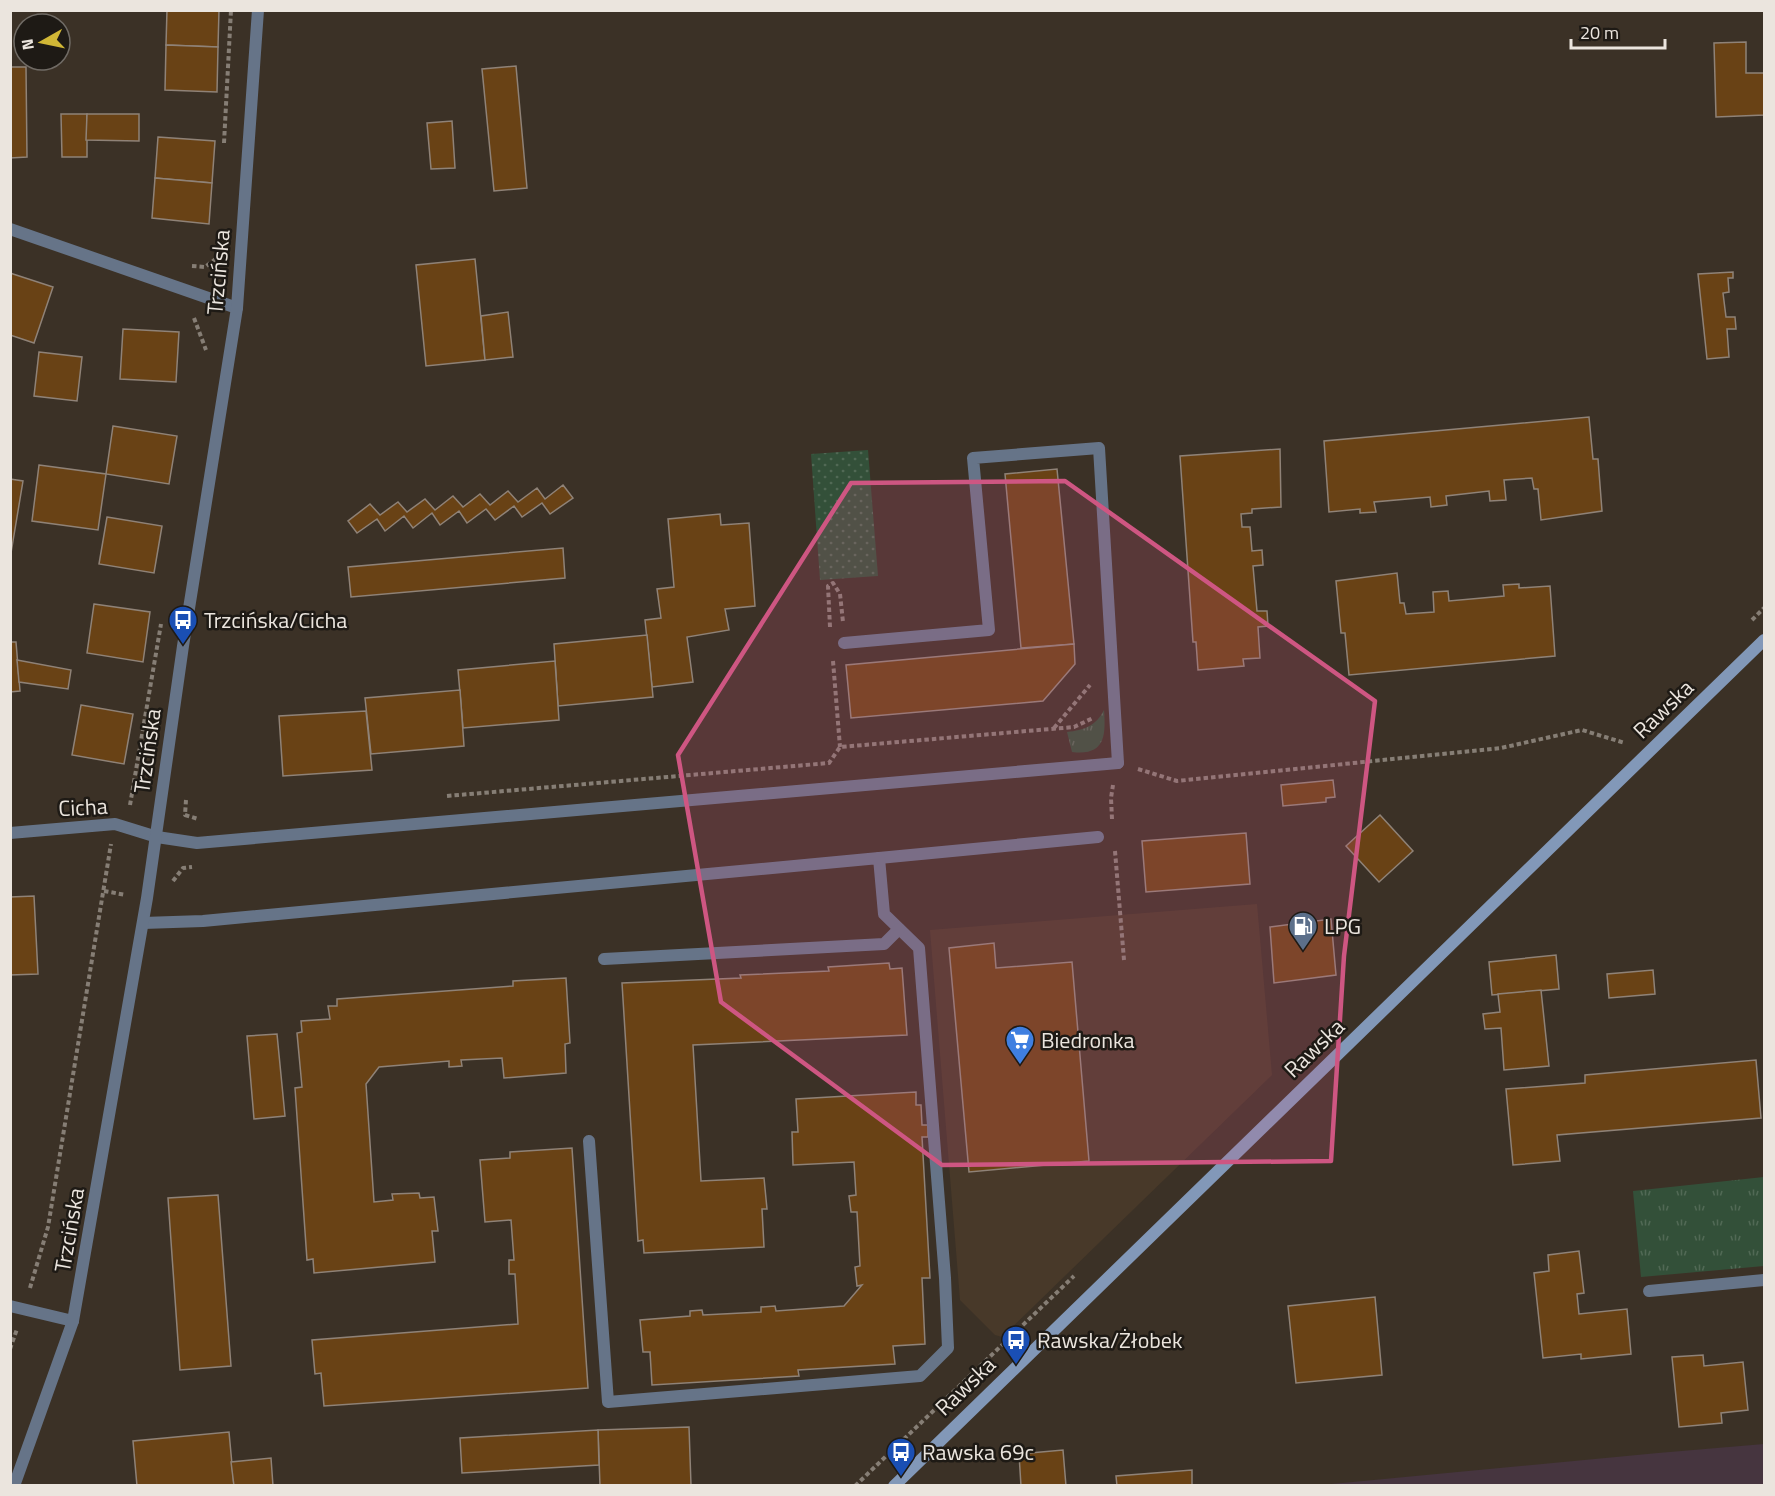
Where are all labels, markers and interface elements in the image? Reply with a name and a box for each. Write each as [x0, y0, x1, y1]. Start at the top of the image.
north arrow [12, 12, 72, 72]
scale bar [1571, 12, 1666, 50]
text: 20 m [1580, 19, 1619, 46]
text: N [14, 37, 40, 52]
street label: Trzcińska [197, 228, 239, 316]
place label: Trzcińska/Cicha [204, 603, 347, 637]
bus stop icon: Trzcińska/Cicha [167, 604, 199, 646]
street label: Rawska [1625, 671, 1701, 747]
street label: Trzcińska [124, 706, 170, 796]
street label: Cicha [58, 789, 108, 825]
place label: LPG [1324, 909, 1361, 943]
fuel station icon: LPG [1287, 910, 1319, 952]
street label: Rawska [1276, 1010, 1352, 1086]
place label: Biedronka [1041, 1023, 1134, 1057]
supermarket icon: Biedronka [1004, 1024, 1036, 1066]
street label: Trzcińska [45, 1185, 93, 1275]
place label: Rawska/Żłobek [1037, 1323, 1183, 1357]
bus stop icon: Rawska/Żłobek [1000, 1324, 1032, 1366]
street label: Rawska [927, 1348, 1003, 1424]
place label: Rawska 69c [922, 1435, 1034, 1469]
bus stop icon: Rawska 69c [885, 1436, 917, 1478]

